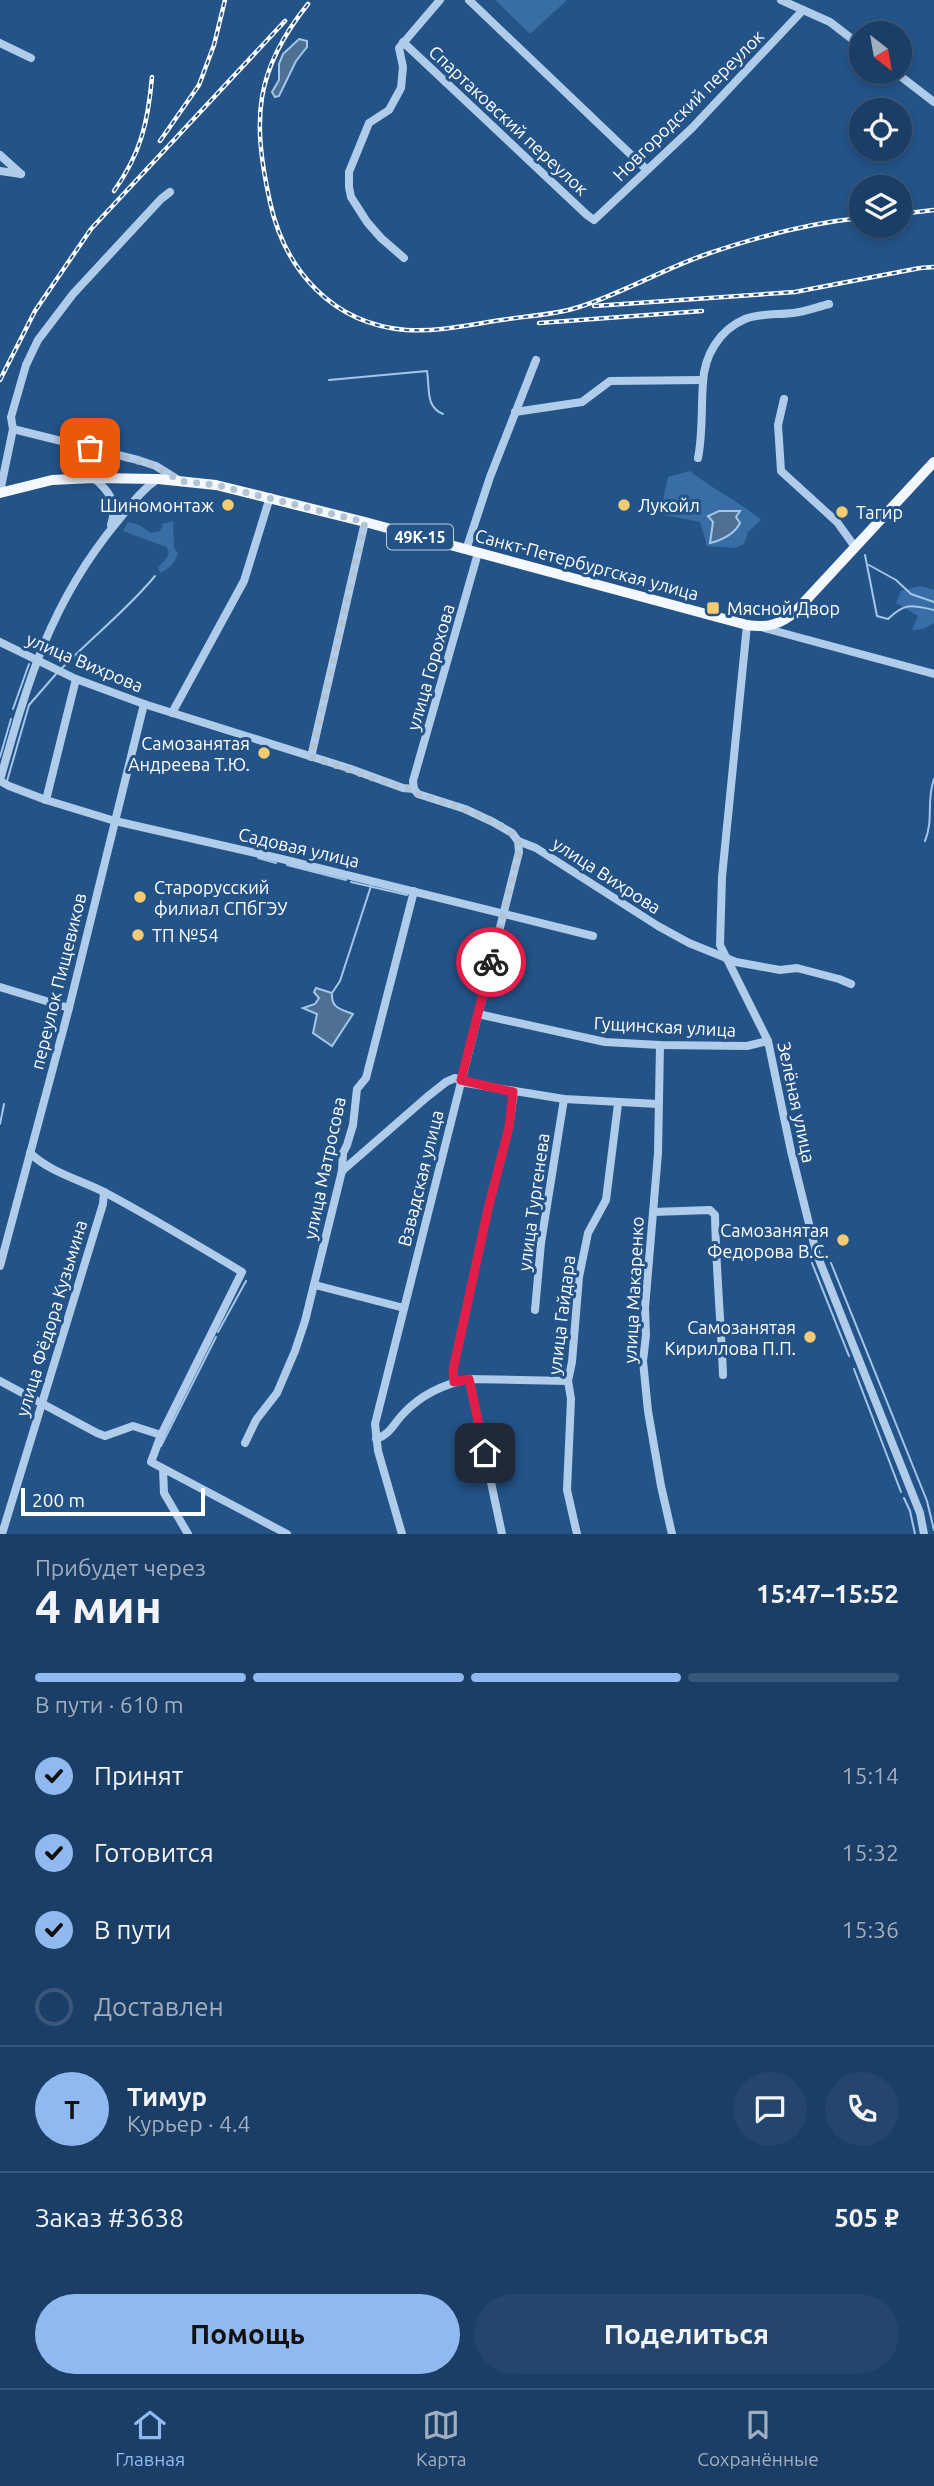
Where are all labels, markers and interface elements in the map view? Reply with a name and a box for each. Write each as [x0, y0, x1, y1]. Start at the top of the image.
north arrow [849, 21, 912, 84]
map controls [849, 21, 912, 238]
street label: Новгородский переулок [608, 25, 768, 185]
street label: Спартаковский переулок [425, 41, 593, 199]
button: locate [849, 98, 912, 161]
button: layers [849, 175, 912, 238]
pin [60, 418, 120, 478]
icon: bag [71, 429, 109, 467]
place label: Шиномонтаж [100, 495, 215, 515]
place label: Лукойл [638, 495, 700, 515]
marker: Шиномонтаж [220, 497, 236, 513]
marker: Лукойл [616, 497, 632, 513]
place label: Тагир [856, 502, 903, 522]
marker: Тагир [834, 504, 850, 520]
road number: 49К-15 [387, 524, 453, 550]
street label: Санкт-Петербургская улица [473, 524, 701, 604]
place label: Мясной Двор [727, 598, 840, 618]
marker: Мясной Двор [705, 600, 721, 616]
street label: улица Горохова [402, 601, 458, 733]
street label: улица Вихрова [24, 628, 146, 696]
place label: Самозанятая Андреева Т.Ю. [128, 733, 250, 774]
marker: Самозанятая Андреева Т.Ю. [256, 745, 272, 761]
street label: Садовая улица [237, 823, 361, 871]
street label: улица Вихрова [549, 833, 665, 917]
place label: Старорусский филиал СПбГЭУ [154, 877, 287, 918]
marker: Старорусский филиал СПбГЭУ [132, 889, 148, 905]
street label: переулок Пищевиков [26, 891, 90, 1071]
place label: ТП №54 [152, 925, 219, 945]
marker: ТП №54 [130, 927, 146, 943]
courier [456, 927, 526, 997]
icon: bike [472, 943, 510, 981]
street label: Гущинская улица [593, 1012, 737, 1040]
street label: Зелёная улица [774, 1040, 820, 1164]
street label: улица Матросова [299, 1095, 349, 1241]
street label: Взвадская улица [393, 1108, 447, 1248]
street label: улица Тургенева [513, 1132, 553, 1272]
street label: улица Макаренко [619, 1216, 647, 1364]
street label: улица Фёдора Кузьмина [12, 1217, 90, 1419]
place label: Самозанятая Федорова В.С. [707, 1220, 829, 1261]
marker: Самозанятая Федорова В.С. [835, 1232, 851, 1248]
street label: улица Гайдара [544, 1254, 578, 1376]
place label: Самозанятая Кириллова П.П. [665, 1317, 796, 1358]
marker: Самозанятая Кириллова П.П. [802, 1329, 818, 1345]
pin [455, 1423, 515, 1483]
icon: home [466, 1434, 504, 1472]
scale bar [21, 1485, 205, 1517]
text: 200 m [32, 1489, 85, 1511]
text: Прибудет через [35, 1555, 206, 1580]
text: 15:47–15:52 [756, 1579, 899, 1608]
text: 4 мин [35, 1580, 162, 1632]
text: В пути · 610 m [35, 1692, 184, 1717]
icon: check [35, 1757, 73, 1795]
text: Принят [94, 1761, 183, 1790]
text: 15:14 [841, 1763, 899, 1788]
icon: check [35, 1834, 73, 1872]
text: Готовится [94, 1838, 214, 1867]
text: 15:32 [841, 1840, 899, 1865]
icon: check [35, 1911, 73, 1949]
text: В пути [94, 1915, 171, 1944]
text: 15:36 [841, 1917, 899, 1942]
text: Доставлен [94, 1992, 224, 2021]
button: chat [733, 2072, 807, 2146]
button: phone [825, 2072, 899, 2146]
text: Тимур [127, 2082, 207, 2111]
text: Т [64, 2095, 80, 2124]
text: Курьер · 4.4 [127, 2111, 251, 2136]
text: Заказ #3638 [35, 2203, 184, 2232]
text: 505 ₽ [834, 2203, 899, 2232]
button: Помощь [35, 2294, 460, 2374]
button: Поделиться [474, 2294, 899, 2374]
tab: Главная [115, 2406, 185, 2470]
tab: Карта [416, 2406, 467, 2470]
tab: Сохранённые [697, 2406, 819, 2470]

